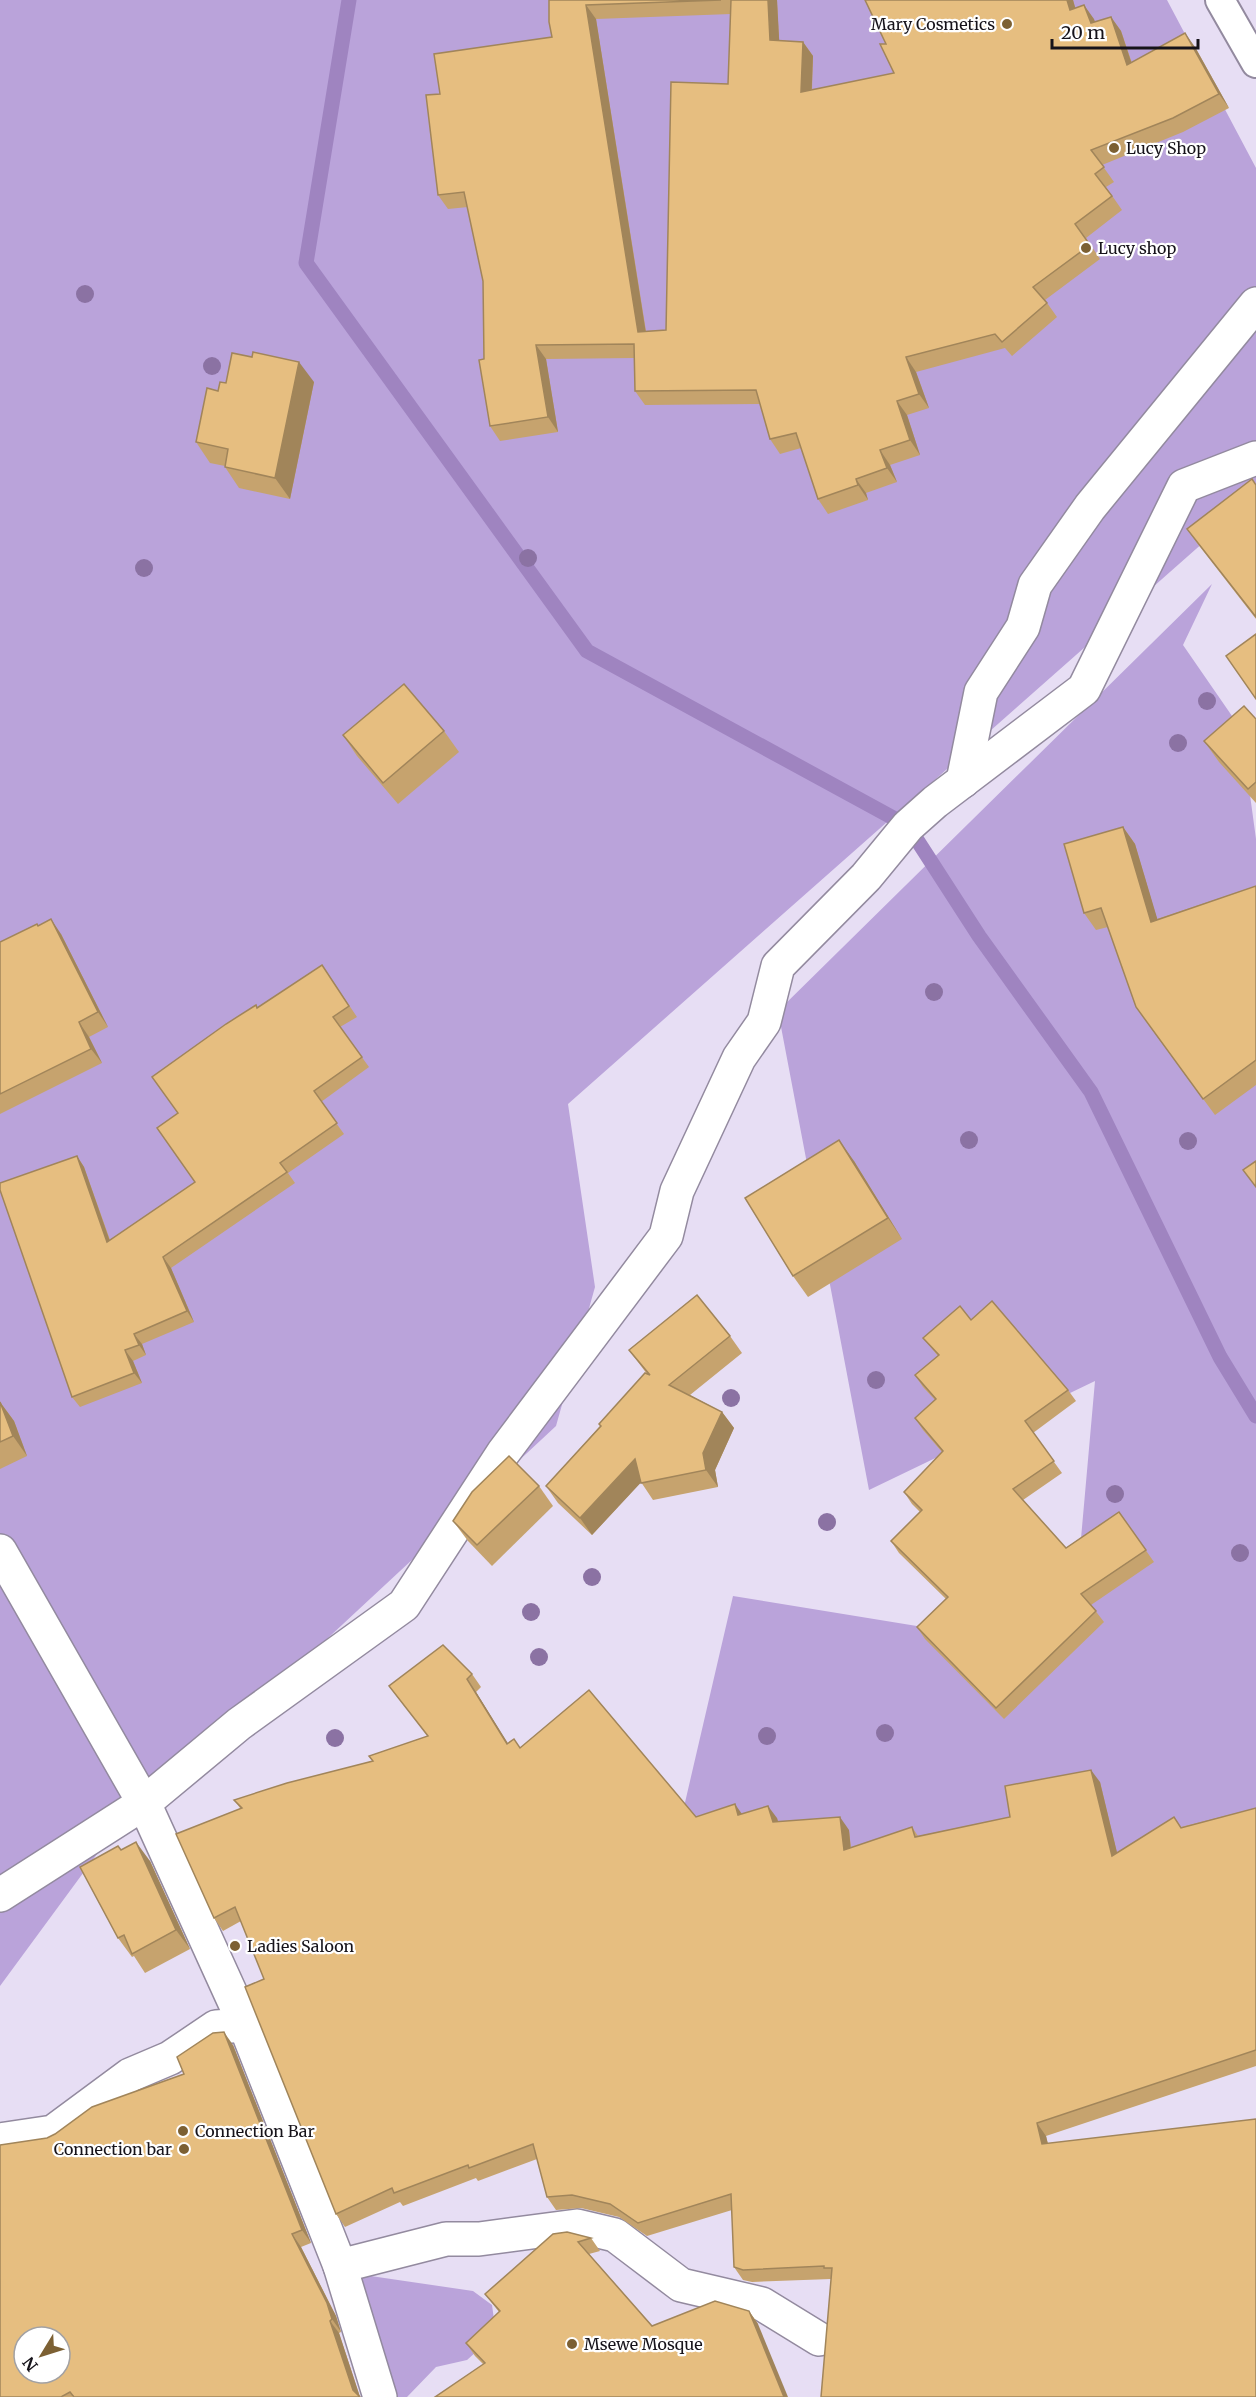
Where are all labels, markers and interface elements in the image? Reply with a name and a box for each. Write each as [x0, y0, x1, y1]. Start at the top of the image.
scale bar [1052, 12, 1198, 50]
place label: Mary Cosmetics [871, 14, 995, 34]
marker: Mary Cosmetics [1000, 17, 1014, 31]
text: 20 m [1061, 21, 1105, 44]
place label: Lucy Shop [1126, 138, 1206, 158]
marker: Lucy Shop [1107, 141, 1121, 155]
place label: Lucy shop [1098, 238, 1176, 258]
marker: Lucy shop [1079, 241, 1093, 255]
place label: Ladies Saloon [247, 1936, 355, 1956]
marker: Ladies Saloon [228, 1939, 242, 1953]
place label: Connection Bar [195, 2121, 315, 2141]
marker: Connection Bar [176, 2124, 190, 2138]
place label: Connection bar [54, 2139, 172, 2159]
marker: Connection bar [177, 2142, 191, 2156]
north arrow [12, 2325, 72, 2385]
place label: Msewe Mosque [584, 2334, 703, 2354]
marker: Msewe Mosque [565, 2337, 579, 2351]
text: N [18, 2353, 42, 2375]

